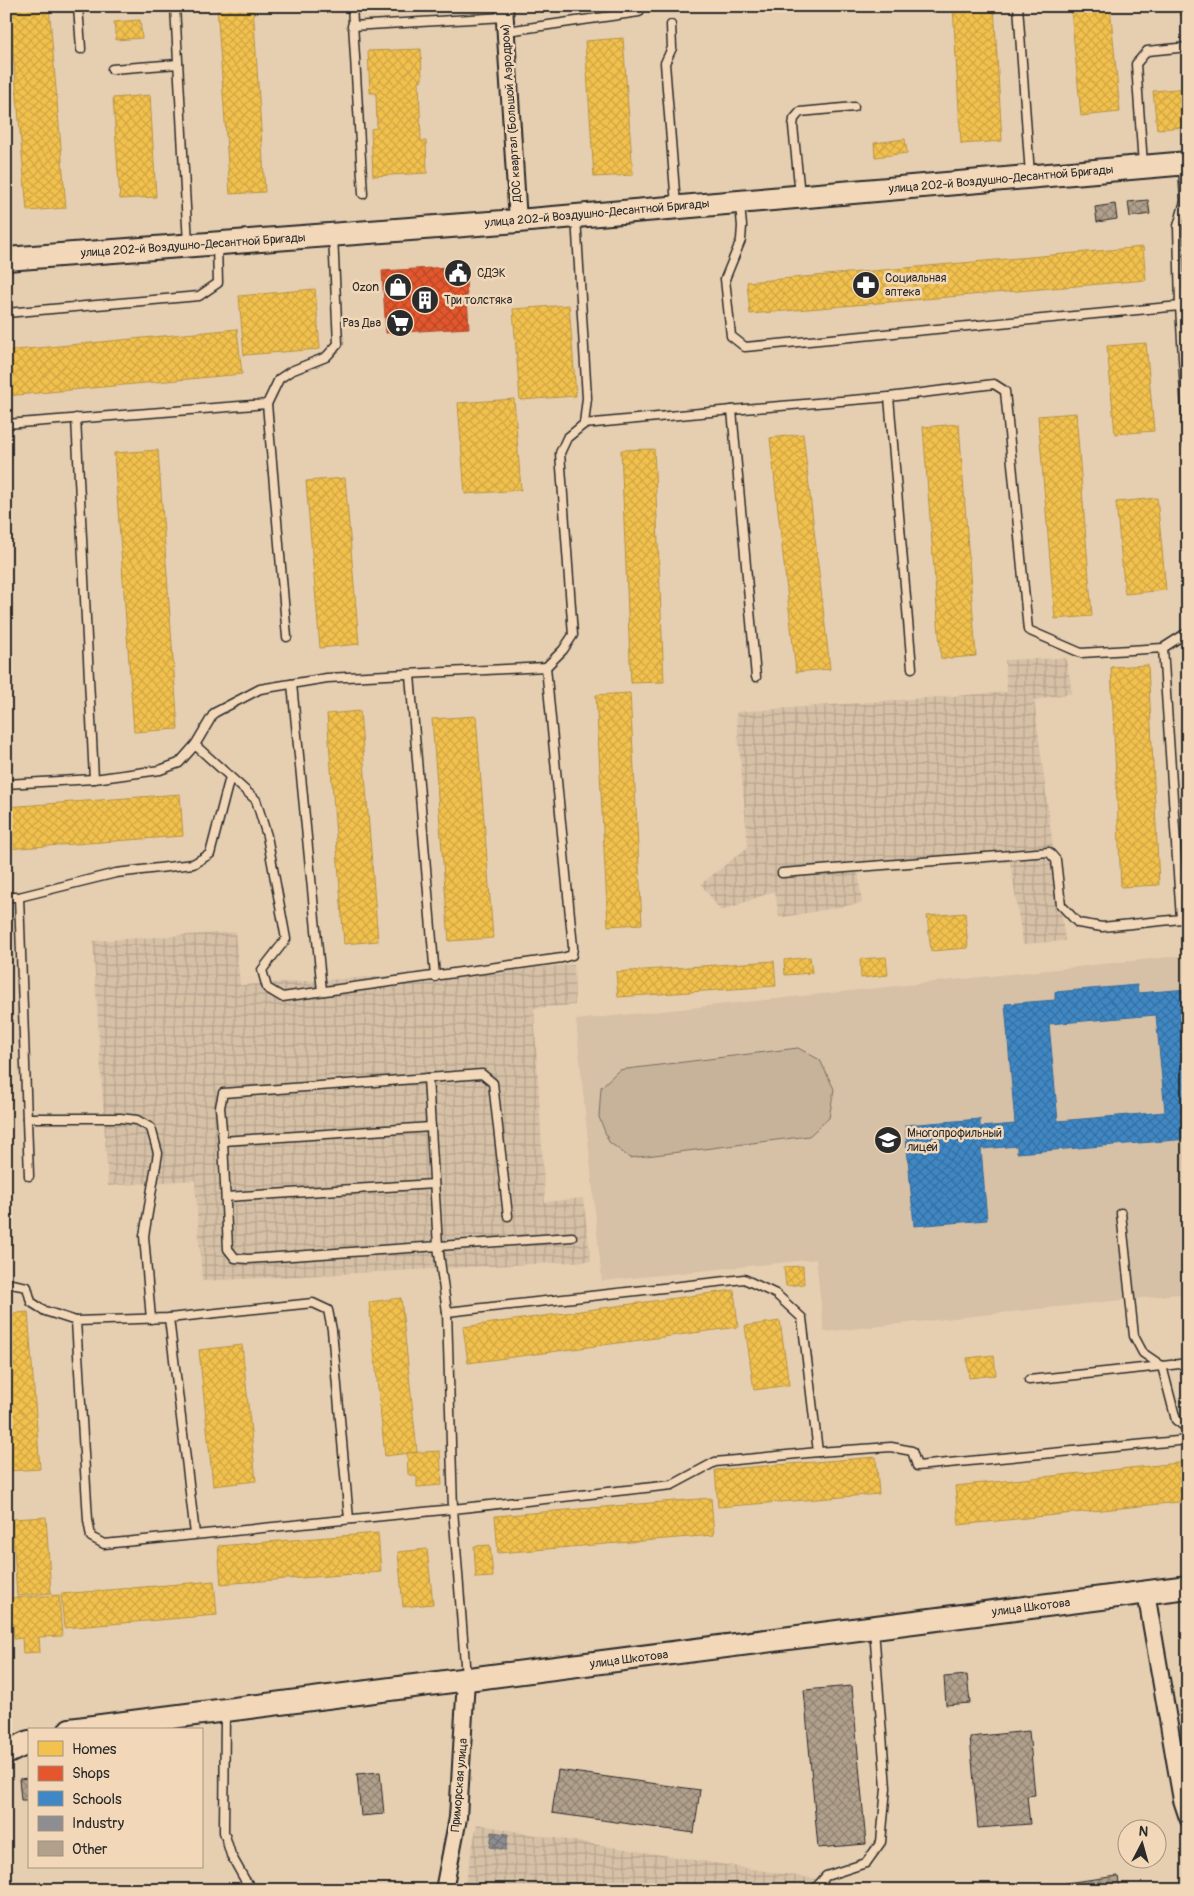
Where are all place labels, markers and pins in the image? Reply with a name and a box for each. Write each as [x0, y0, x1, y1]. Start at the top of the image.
public building icon: СДЭК [443, 258, 473, 288]
place label: СДЭК [477, 266, 506, 281]
pharmacy icon: Социальная аптека [851, 270, 881, 300]
place label: Социальная аптека [885, 271, 947, 300]
shop icon: Ozon [383, 272, 413, 302]
place label: Ozon [352, 280, 379, 295]
building icon: Три толстяка [410, 285, 440, 315]
place label: Три толстяка [444, 293, 513, 308]
supermarket icon: Раз Два [385, 308, 415, 338]
place label: Раз Два [342, 316, 381, 331]
school or university icon: Многопрофильный лицей [873, 1125, 903, 1155]
place label: Многопрофильный лицей [907, 1126, 1002, 1155]

